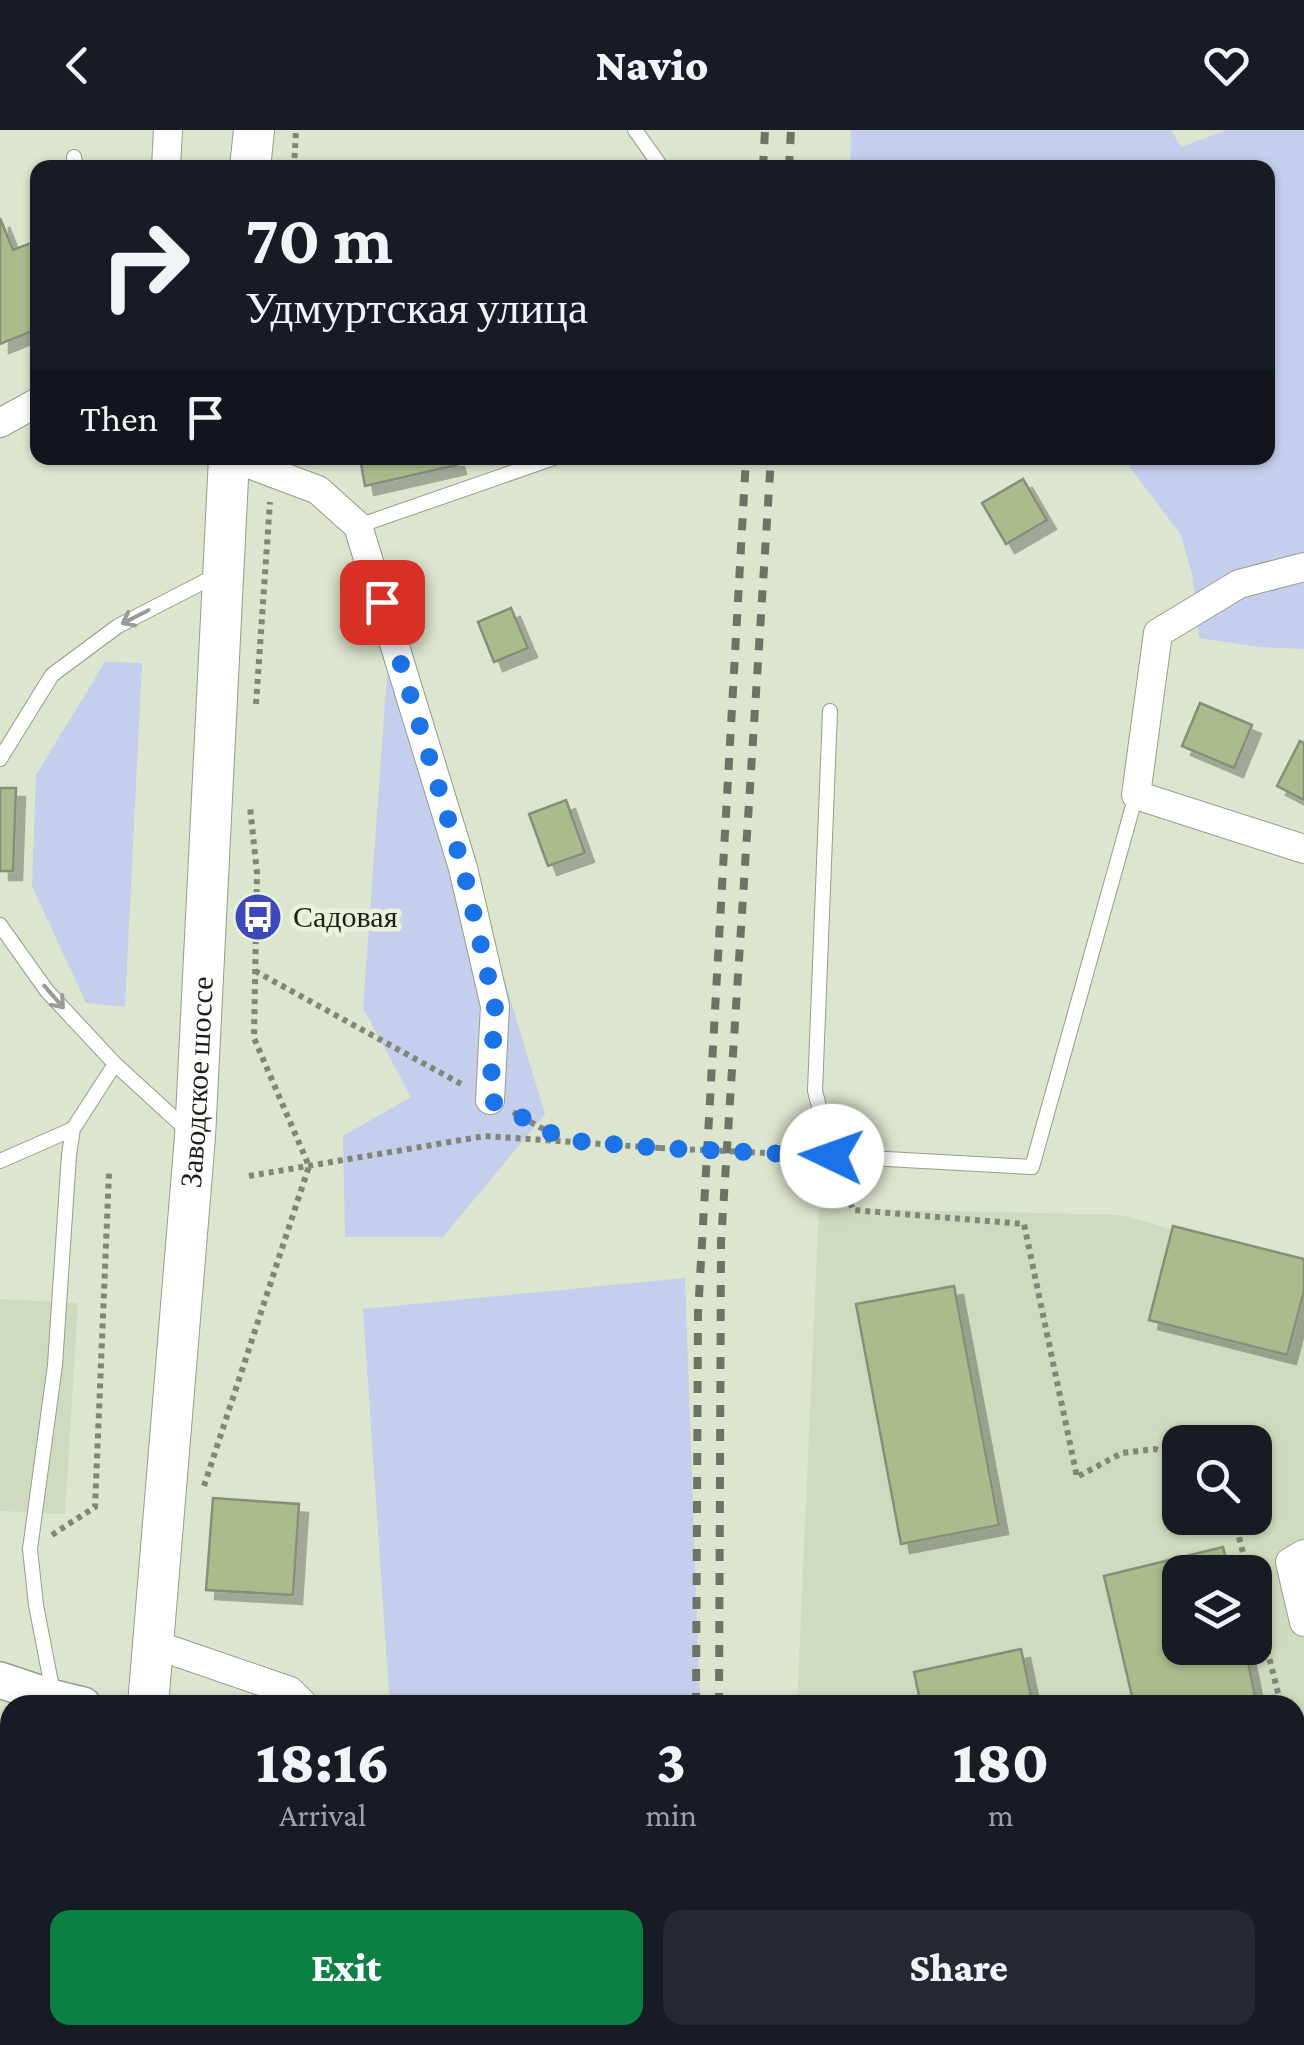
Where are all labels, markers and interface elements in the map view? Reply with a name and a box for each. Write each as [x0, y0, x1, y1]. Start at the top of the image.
icon: back [50, 38, 105, 93]
icon: heart [1199, 38, 1254, 93]
text: Navio [595, 40, 709, 90]
icon: right [80, 200, 210, 330]
text: 70 m [245, 200, 393, 278]
text: Удмуртская улица [245, 283, 588, 333]
icon: arrive [178, 390, 233, 445]
text: Then [80, 397, 158, 439]
pin [340, 560, 425, 645]
icon: arrive [355, 575, 410, 630]
one-way arrow [121, 608, 151, 627]
bus stop icon: Садовая [232, 891, 284, 943]
place label: Садовая [293, 900, 398, 933]
street label: Заводское шоссе [174, 975, 219, 1189]
one-way arrow [43, 984, 65, 1010]
position arrow [780, 1104, 884, 1208]
map controls [1162, 1425, 1272, 1665]
button: search [1162, 1425, 1272, 1535]
button: layers [1162, 1555, 1272, 1665]
text: 18:16 [256, 1728, 390, 1795]
text: 3 [656, 1728, 686, 1795]
text: 180 [952, 1728, 1049, 1795]
text: Arrival [279, 1797, 366, 1833]
text: min [646, 1797, 697, 1833]
text: m [988, 1797, 1014, 1833]
button: Exit [50, 1910, 643, 2025]
button: Share [663, 1910, 1255, 2025]

